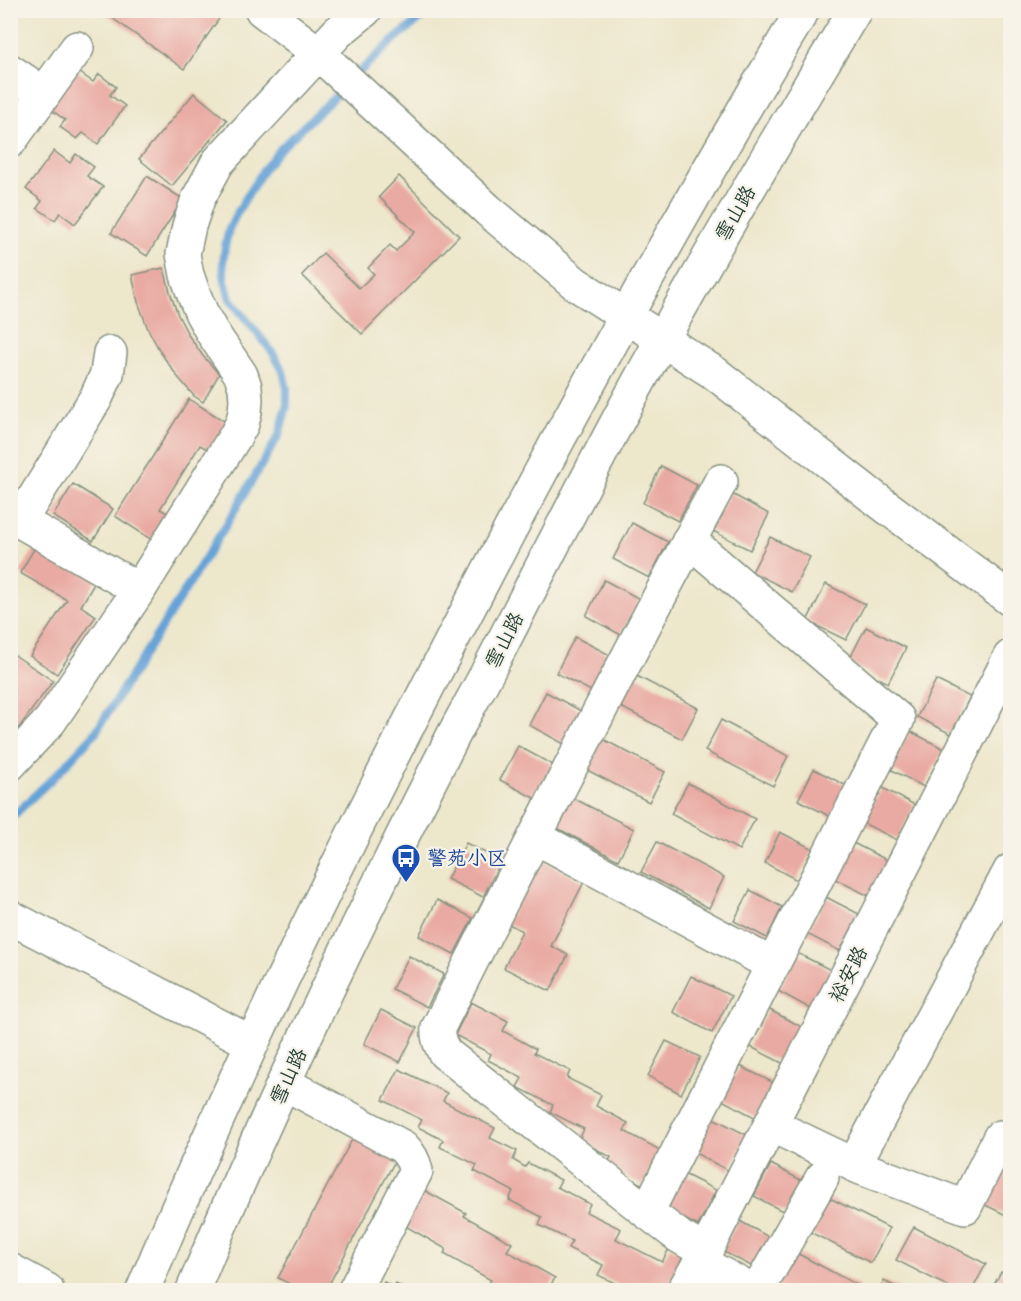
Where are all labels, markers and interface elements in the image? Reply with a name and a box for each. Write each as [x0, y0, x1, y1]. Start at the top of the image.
street label: 雪山路 [710, 180, 761, 245]
street label: 雪山路 [480, 607, 529, 672]
bus stop icon: 警苑小区 [390, 842, 422, 884]
place label: 警苑小区 [427, 846, 507, 870]
street label: 裕安路 [824, 941, 873, 1006]
street label: 雪山路 [264, 1043, 312, 1108]

